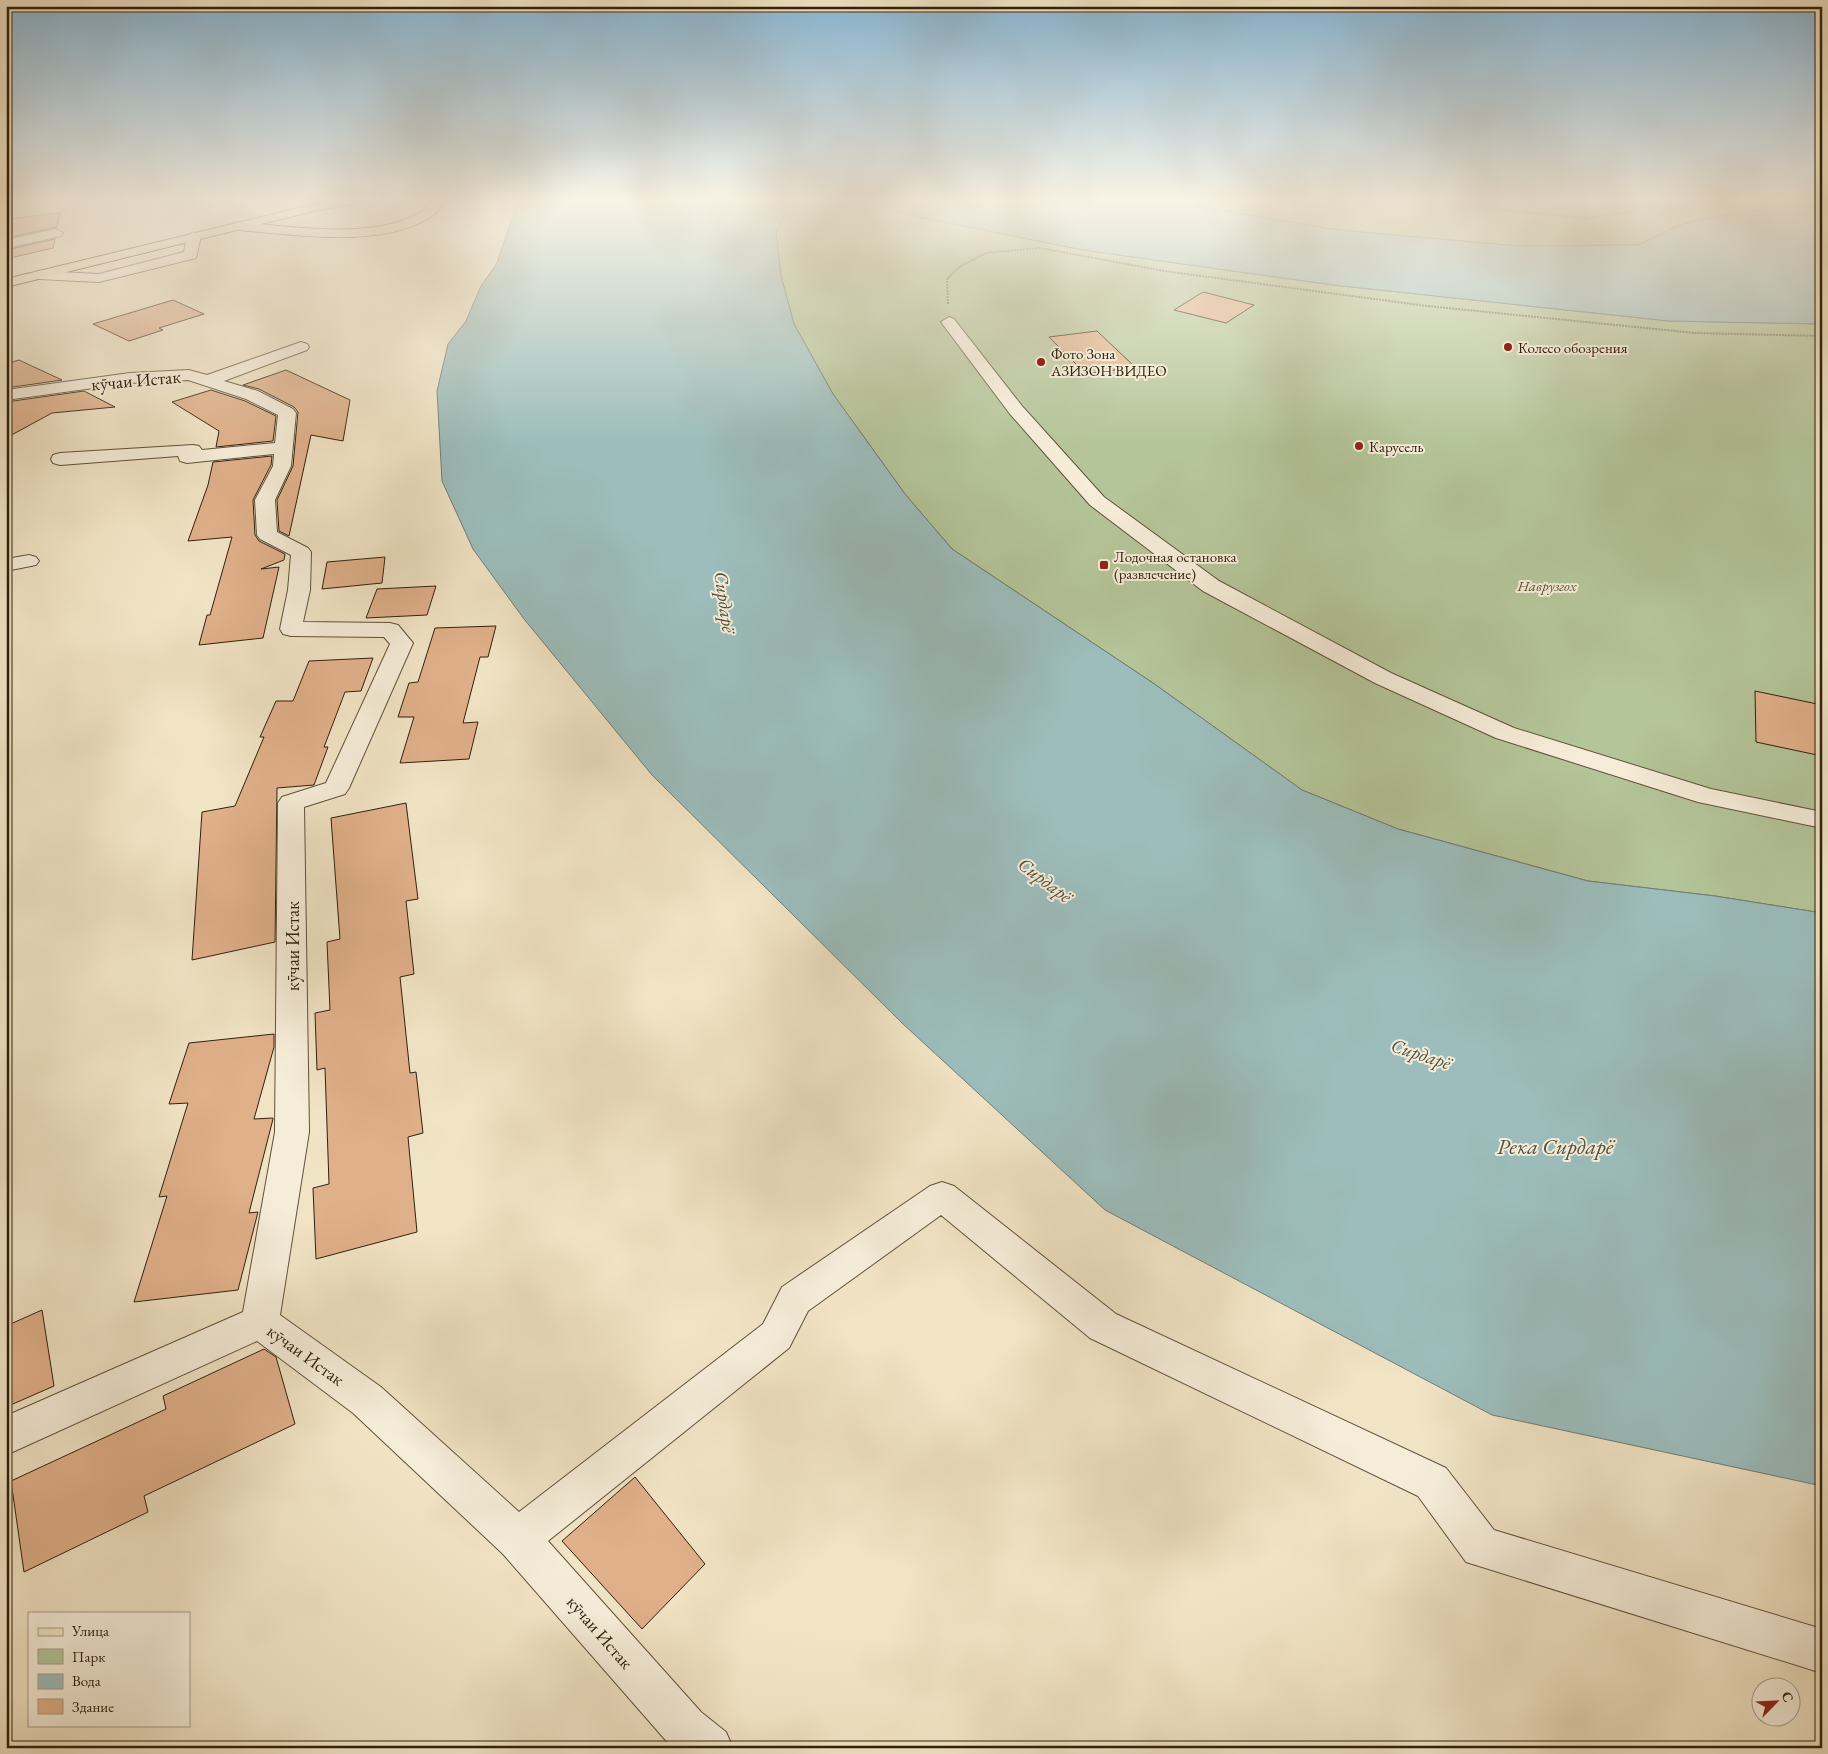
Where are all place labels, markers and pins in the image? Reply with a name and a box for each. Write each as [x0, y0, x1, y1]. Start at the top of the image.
place label: Колесо обозрения [1518, 338, 1628, 357]
marker: Колесо обозрения [1502, 341, 1514, 353]
place label: Фото Зона АЗИЗОН ВИДЕО [1050, 344, 1167, 380]
marker: Фото Зона АЗИЗОН ВИДЕО [1035, 356, 1047, 368]
place label: Карусель [1369, 437, 1423, 456]
marker: Карусель [1353, 440, 1365, 452]
place label: Лодочная остановка (развлечение) [1114, 547, 1236, 583]
marker: Лодочная остановка (развлечение) [1098, 559, 1110, 571]

